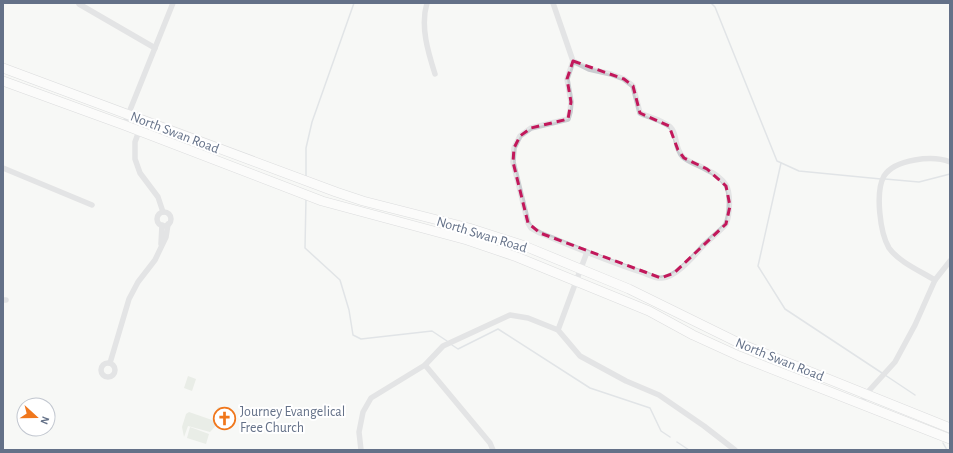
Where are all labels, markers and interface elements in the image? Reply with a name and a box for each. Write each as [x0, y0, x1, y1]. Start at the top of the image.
street label: North Swan Road [128, 110, 221, 156]
street label: North Swan Road [435, 215, 529, 255]
street label: North Swan Road [733, 336, 826, 384]
north arrow [16, 397, 56, 437]
place label: Journey Evangelical Free Church [240, 405, 345, 435]
church icon: Journey Evangelical Free Church [211, 406, 237, 432]
text: N [38, 415, 51, 426]

